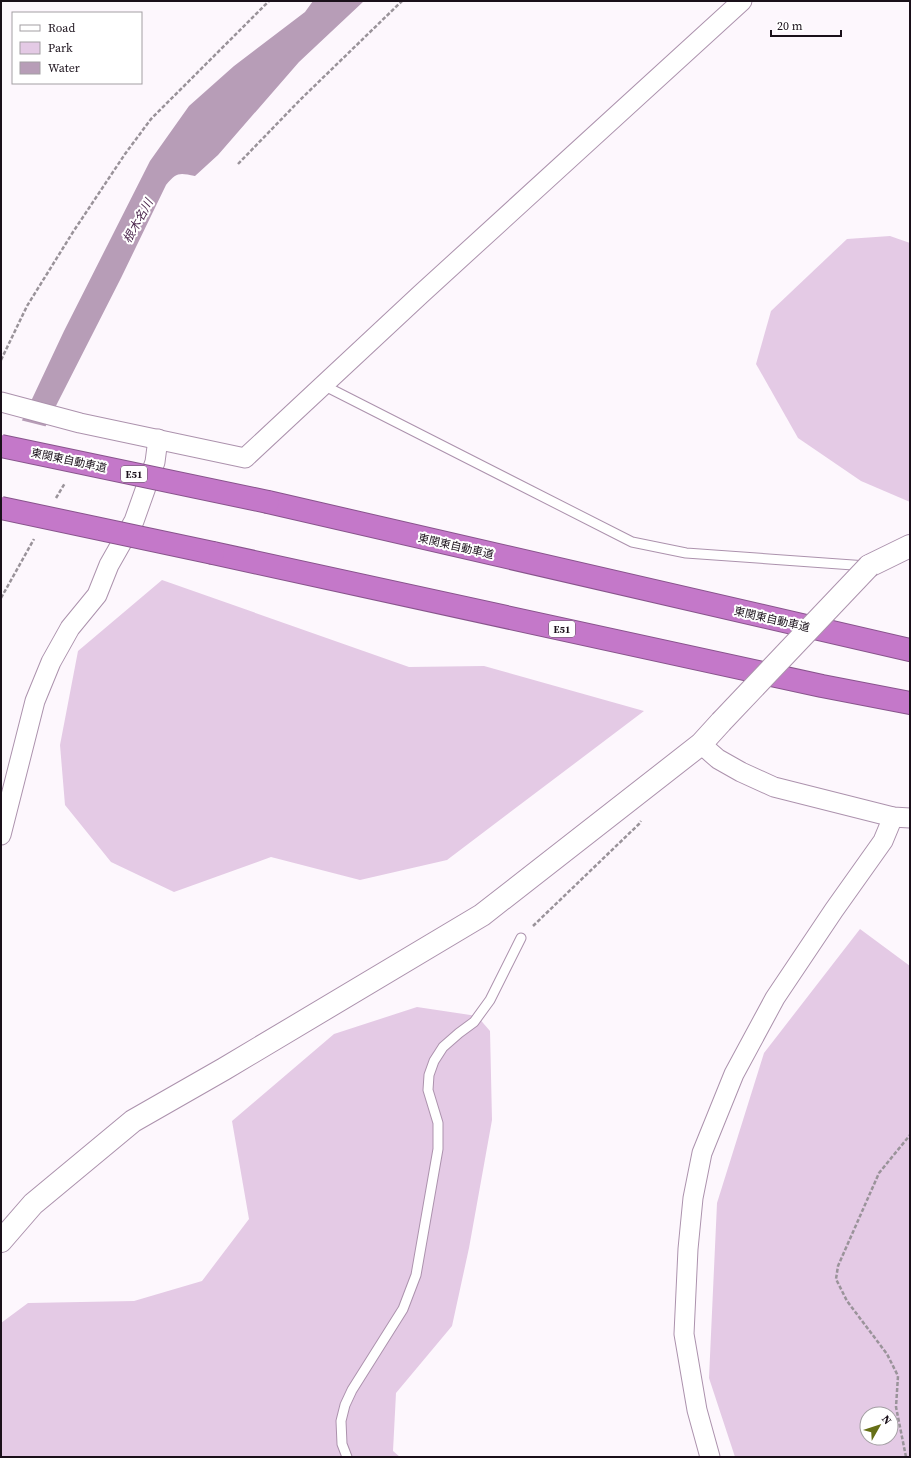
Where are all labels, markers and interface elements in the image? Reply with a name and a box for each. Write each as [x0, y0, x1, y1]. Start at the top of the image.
legend [12, 12, 142, 84]
scale bar [771, 12, 841, 38]
text: 20 m [777, 18, 803, 34]
text: Road [48, 20, 75, 36]
text: Park [48, 40, 73, 56]
text: Water [48, 60, 80, 76]
water label: 根木名川 [119, 194, 158, 246]
street label: 東関東自動車道 [30, 445, 108, 476]
road number: E51 [121, 466, 147, 482]
street label: 東関東自動車道 [417, 531, 495, 562]
street label: 東関東自動車道 [733, 604, 811, 635]
road number: E51 [549, 621, 575, 637]
north arrow [859, 1406, 899, 1446]
text: N [878, 1412, 895, 1428]

